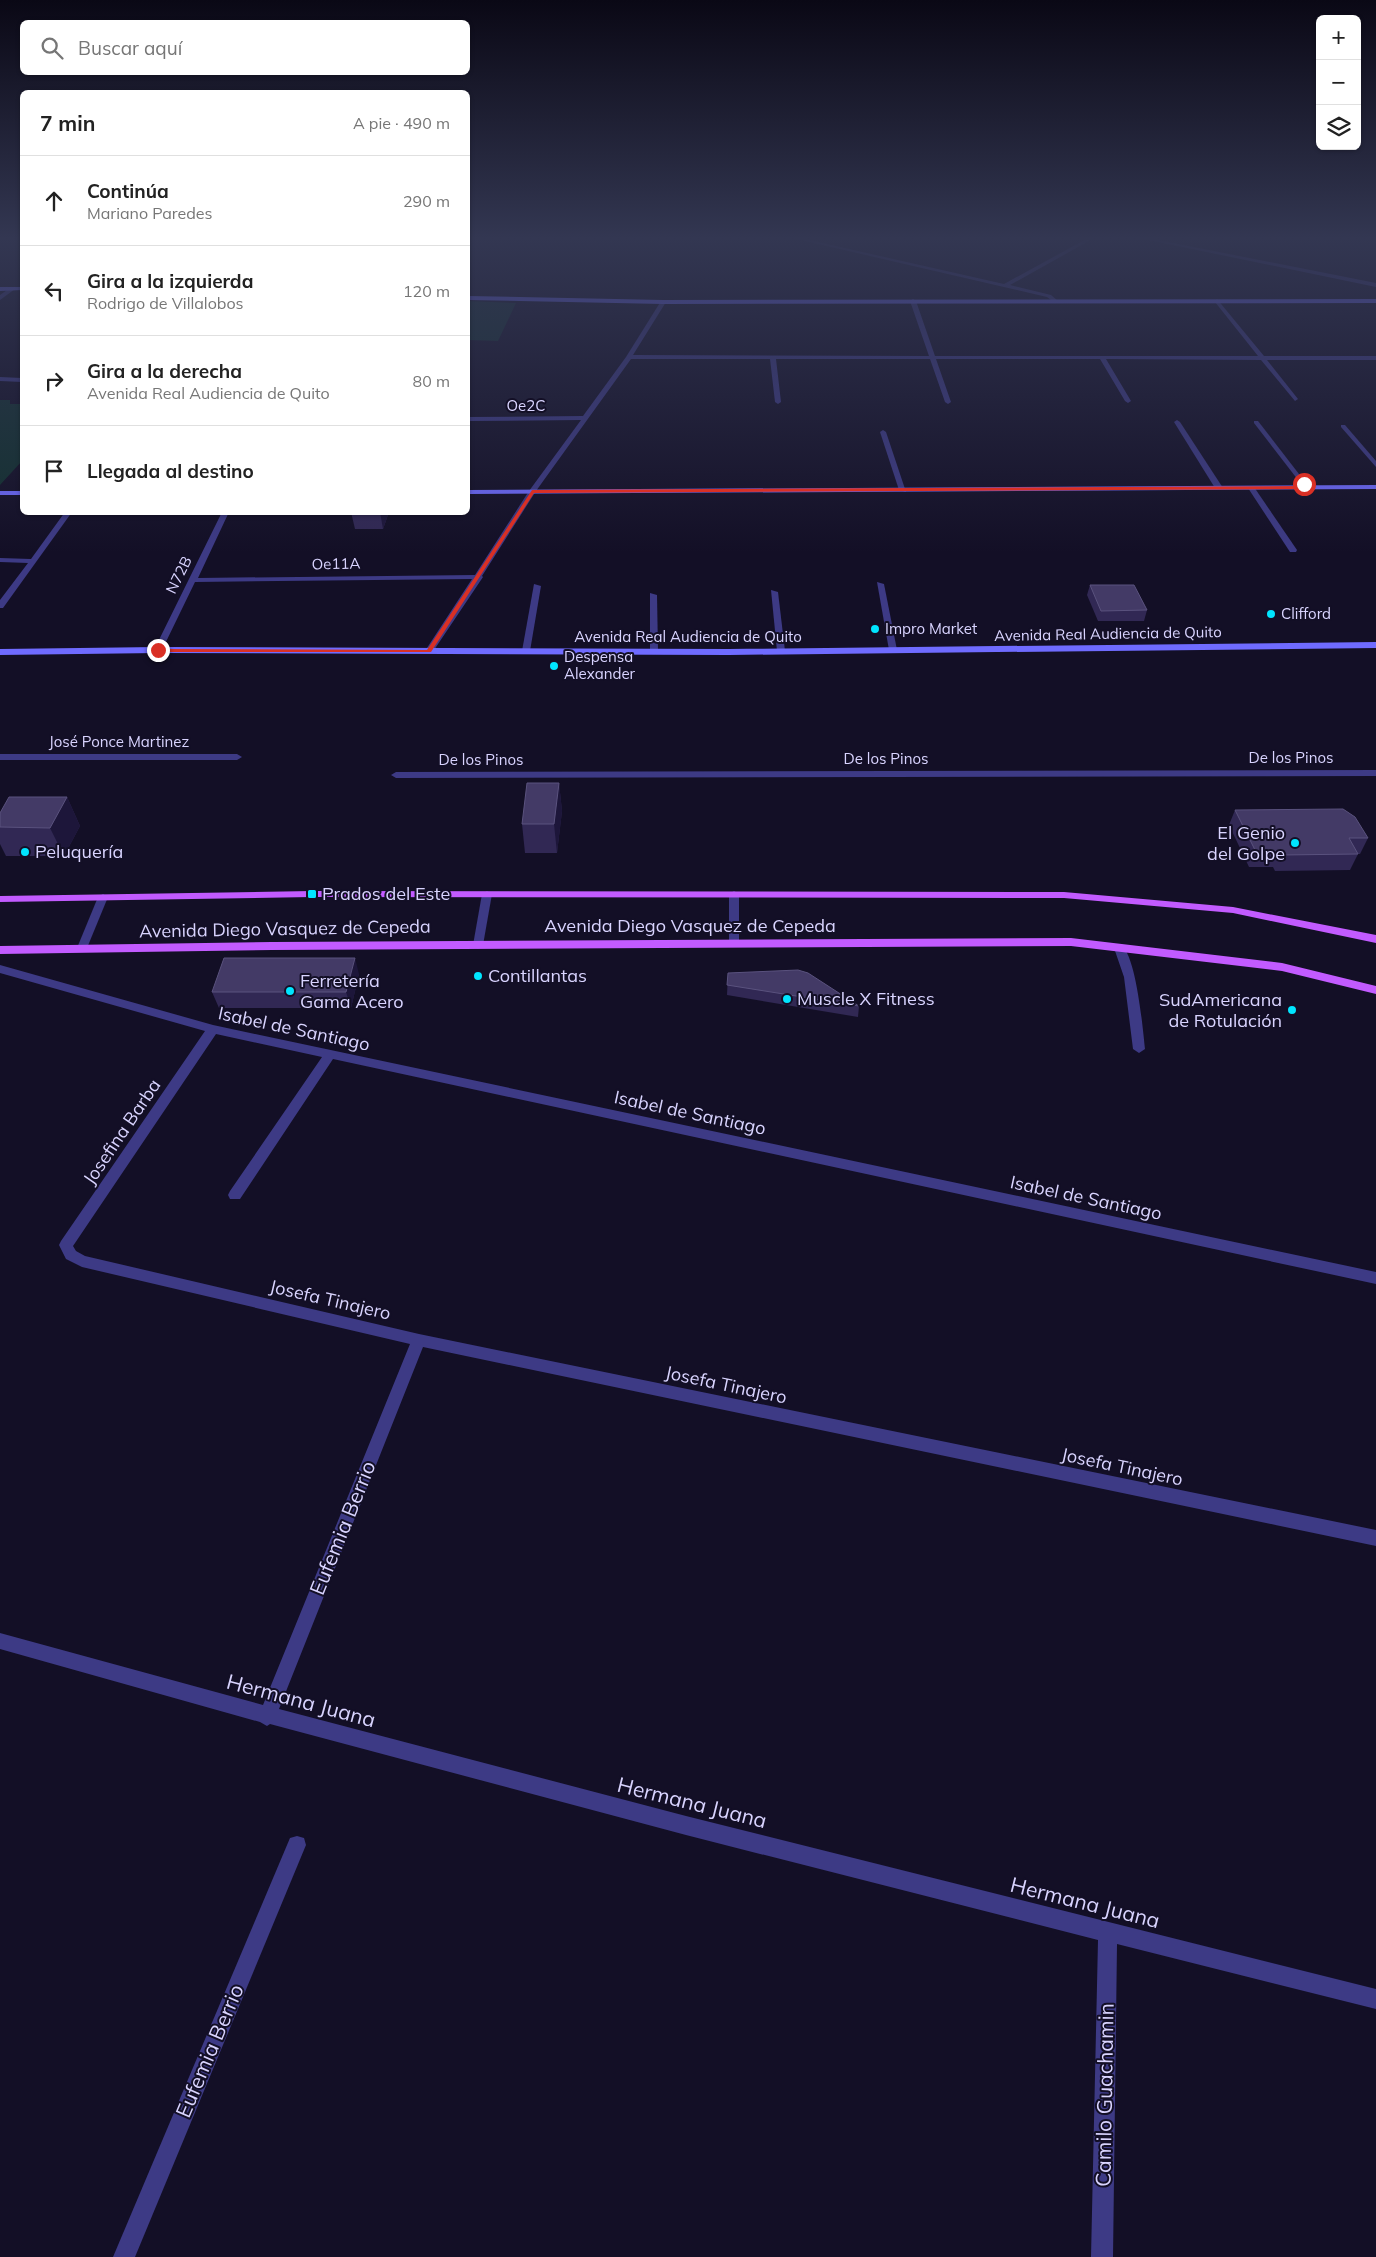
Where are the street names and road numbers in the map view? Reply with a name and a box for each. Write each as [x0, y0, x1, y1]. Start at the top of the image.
street label: Oe2C [506, 396, 546, 415]
street label: N72B [161, 553, 196, 597]
street label: Oe11A [311, 554, 361, 573]
street label: Avenida Real Audiencia de Quito [994, 622, 1222, 645]
street label: Avenida Real Audiencia de Quito [574, 627, 802, 646]
street label: José Ponce Martinez [49, 732, 189, 751]
street label: De los Pinos [1249, 748, 1333, 767]
street label: De los Pinos [844, 749, 928, 768]
street label: De los Pinos [439, 750, 523, 769]
street label: Avenida Diego Vasquez de Cepeda [139, 914, 431, 943]
street label: Avenida Diego Vasquez de Cepeda [544, 914, 836, 937]
street label: Isabel de Santiago [216, 1001, 372, 1056]
street label: Josefina Barba [78, 1075, 165, 1189]
street label: Isabel de Santiago [612, 1085, 768, 1140]
street label: Isabel de Santiago [1008, 1170, 1164, 1225]
street label: Josefa Tinajero [267, 1274, 393, 1325]
street label: Josefa Tinajero [663, 1360, 789, 1409]
street label: Josefa Tinajero [1059, 1442, 1185, 1491]
street label: Eufemia Berrio [303, 1457, 381, 1598]
street label: Hermana Juana [224, 1668, 379, 1732]
street label: Hermana Juana [615, 1771, 770, 1833]
street label: Hermana Juana [1008, 1871, 1163, 1933]
street label: Eufemia Berrio [169, 1980, 249, 2121]
street label: Camilo Guachamin [1089, 2003, 1119, 2187]

